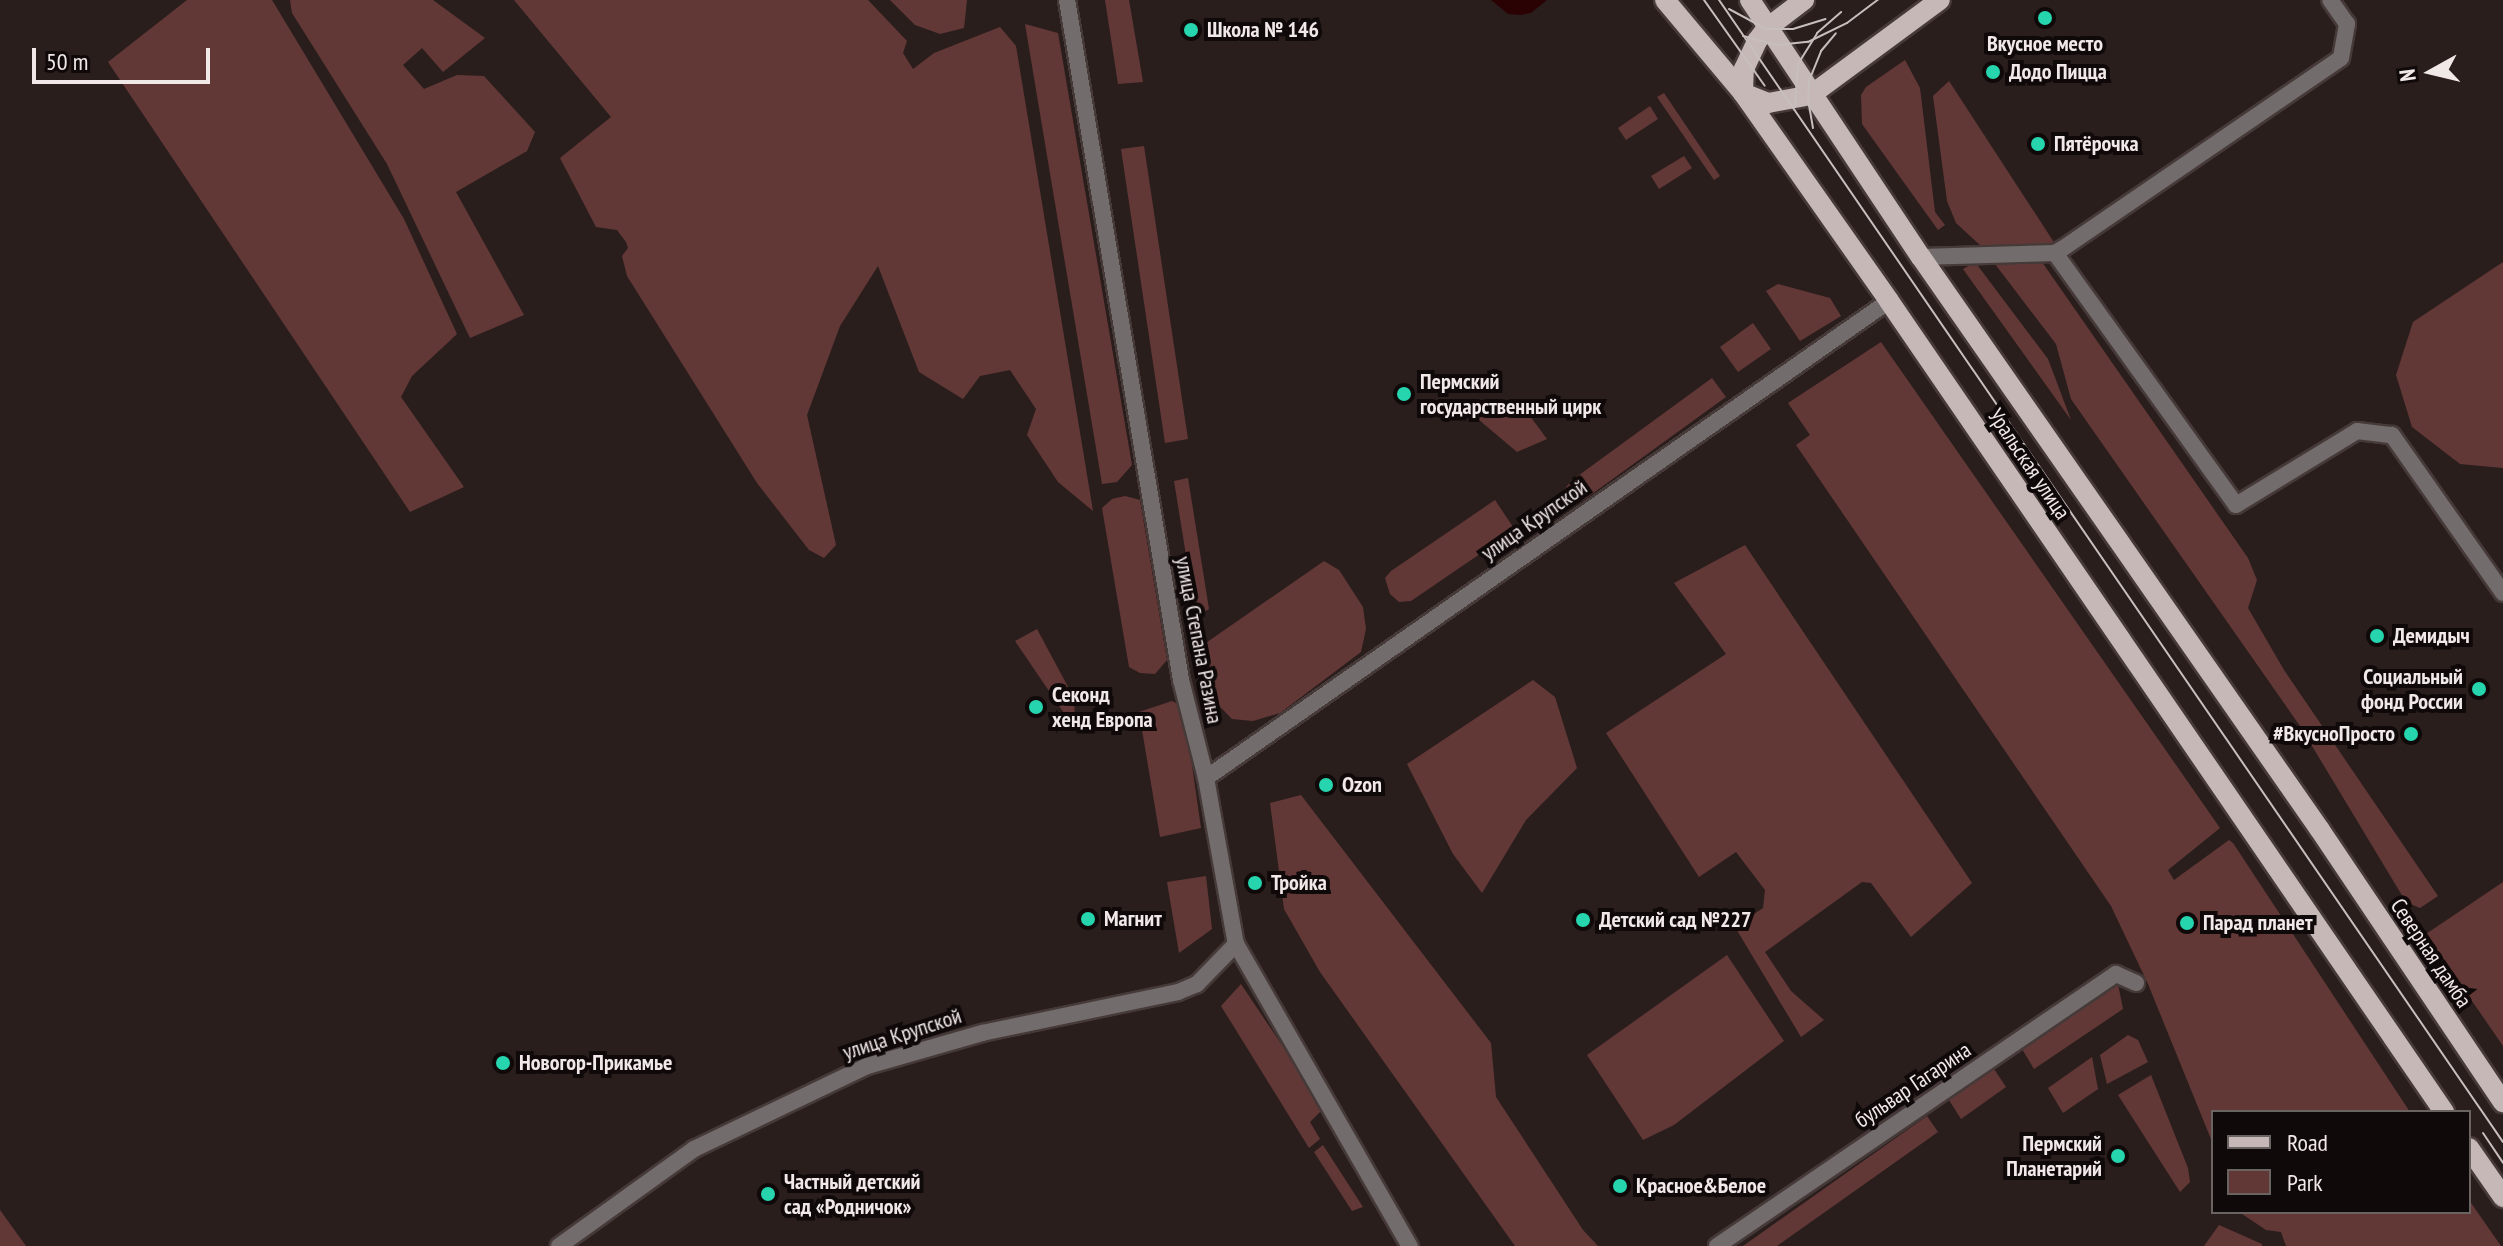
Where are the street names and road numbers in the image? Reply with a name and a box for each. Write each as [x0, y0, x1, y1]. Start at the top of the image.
street label: Уральская улица [1982, 404, 2076, 524]
street label: улица Крупской [1476, 474, 1592, 566]
street label: улица Степана Разина [1170, 554, 1228, 726]
street label: Северная дамба [2385, 893, 2477, 1013]
street label: улица Крупской [839, 1002, 965, 1066]
street label: бульвар Гагарина [1850, 1037, 1976, 1133]

